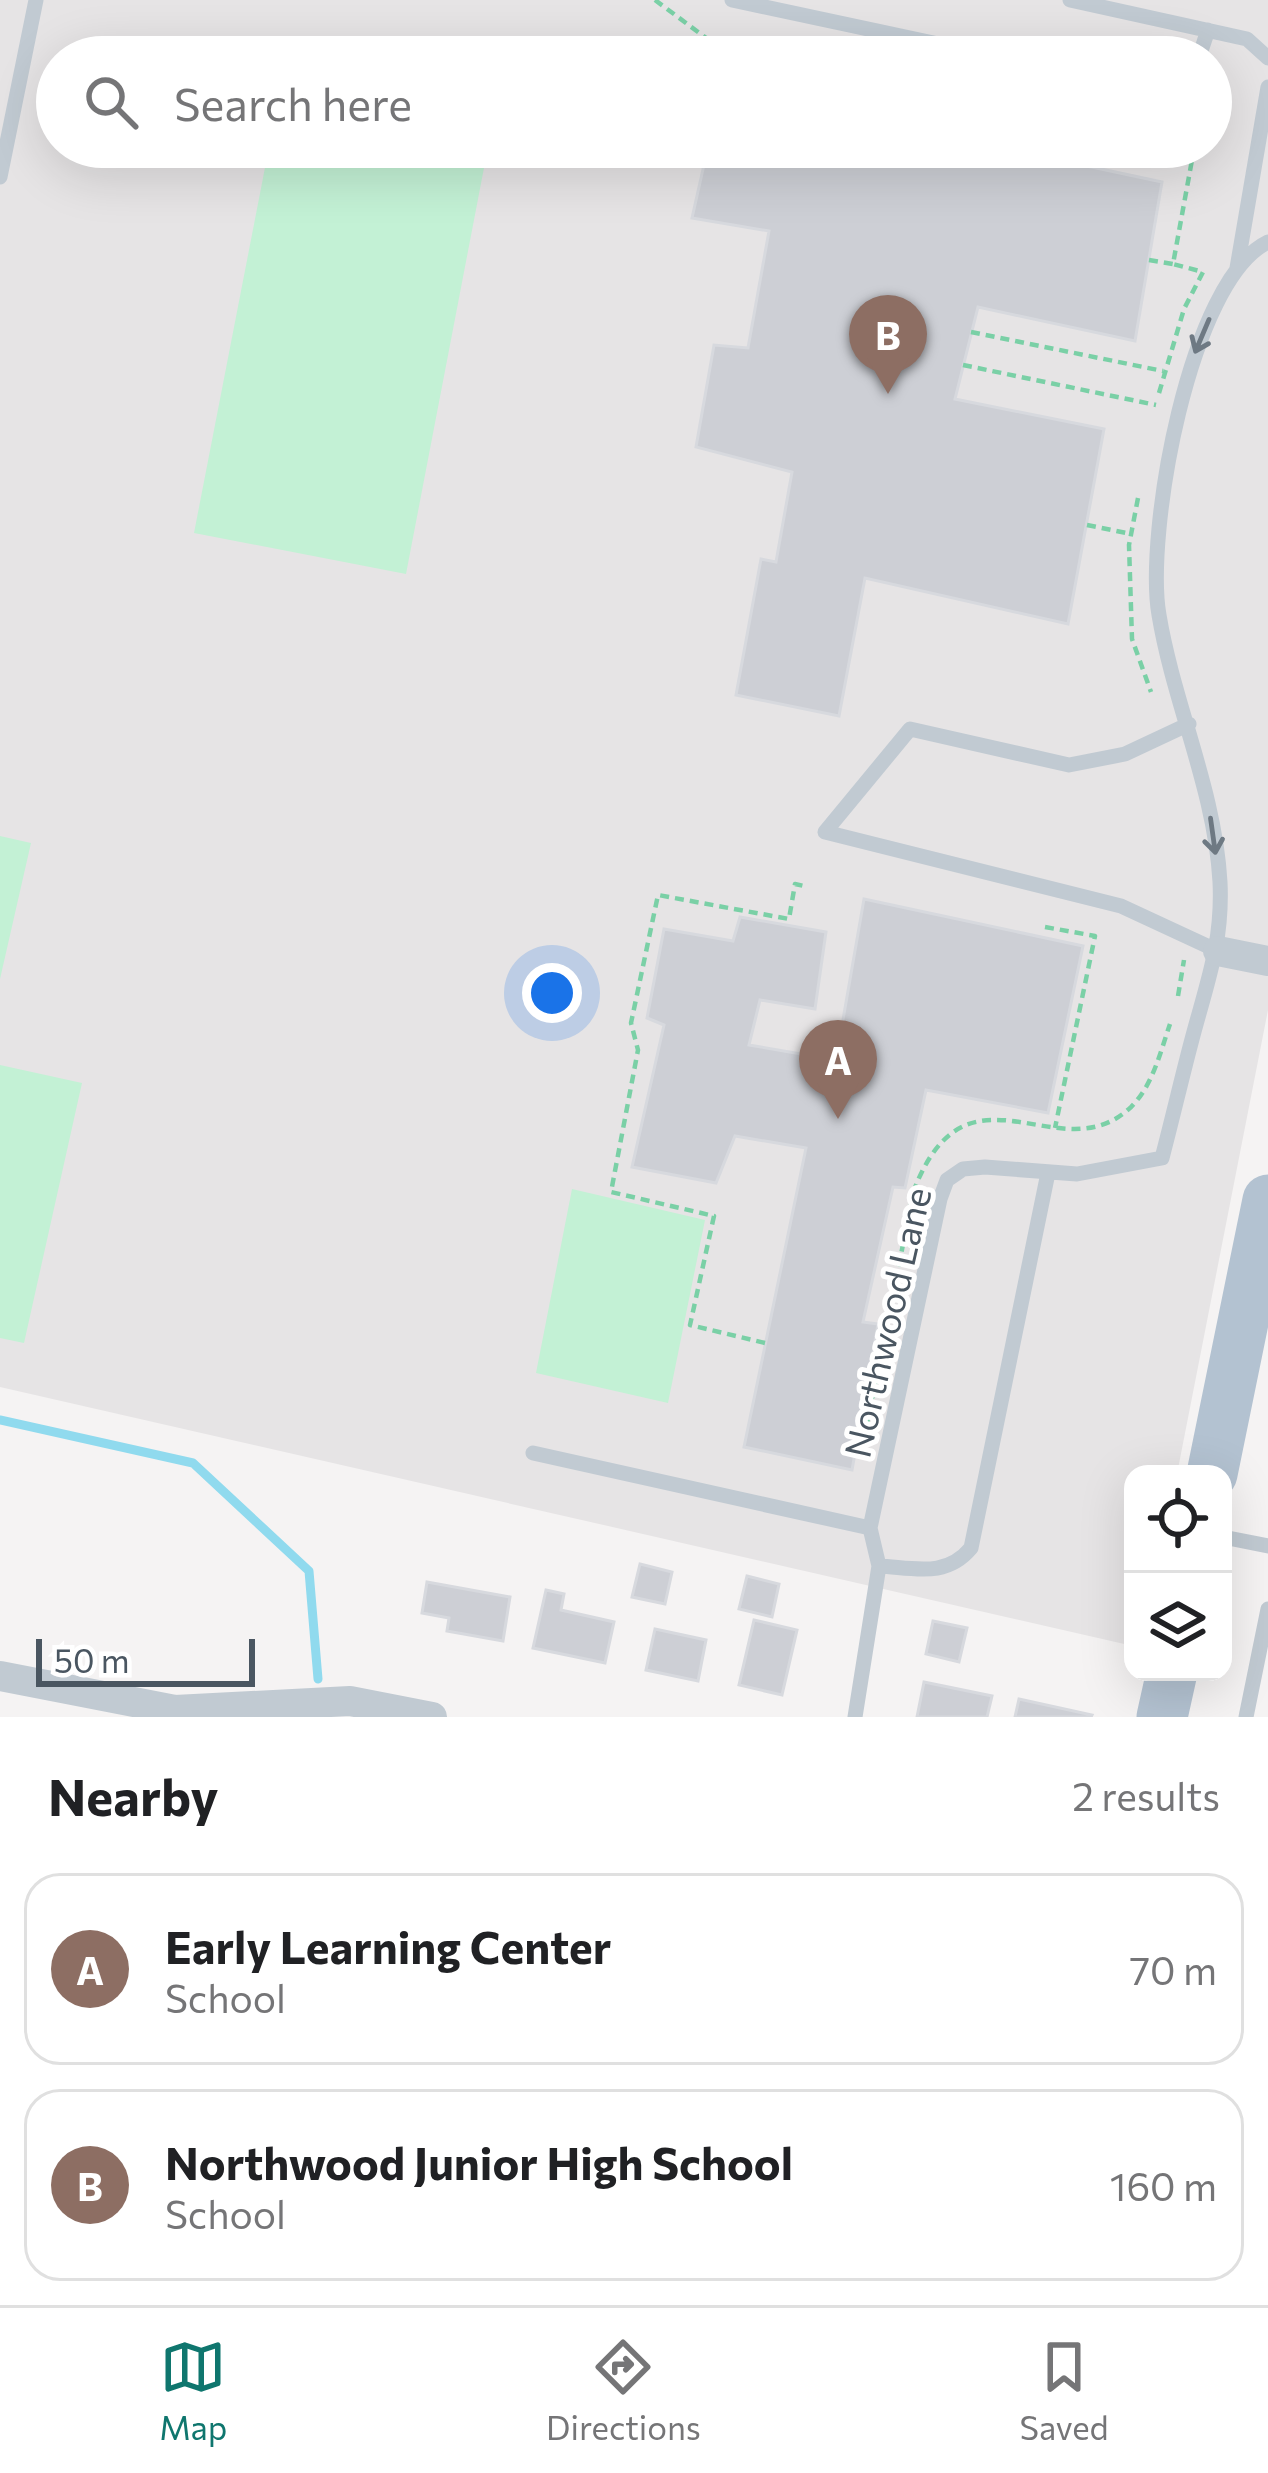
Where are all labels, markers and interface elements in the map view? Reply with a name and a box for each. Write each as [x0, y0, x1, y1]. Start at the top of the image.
search box [36, 36, 1232, 168]
icon: search [78, 69, 144, 135]
text: Search here [174, 75, 412, 130]
pin: B [849, 295, 927, 394]
one-way arrow [1189, 317, 1211, 353]
one-way arrow [1202, 816, 1225, 855]
your location [522, 963, 582, 1023]
pin: A [799, 1020, 877, 1119]
street label: Northwood Lane [834, 1183, 938, 1461]
map controls [1124, 1465, 1232, 1681]
button: locate [1124, 1465, 1232, 1573]
button: layers [1124, 1573, 1232, 1681]
scale bar [36, 1633, 255, 1686]
text: 50 m [54, 1639, 130, 1680]
text: Nearby [48, 1764, 218, 1827]
text: 2 results [1072, 1771, 1220, 1819]
text: Early Learning Center [165, 1918, 611, 1973]
text: A [76, 1945, 104, 1993]
text: 70 m [1130, 1945, 1217, 1993]
text: School [165, 1973, 286, 2021]
text: Northwood Junior High School [165, 2134, 793, 2189]
text: B [77, 2161, 103, 2209]
text: 160 m [1110, 2161, 1217, 2209]
text: School [165, 2189, 286, 2237]
tab: Map [159, 2334, 227, 2447]
tab: Directions [546, 2334, 701, 2447]
tab: Saved [1020, 2334, 1109, 2447]

